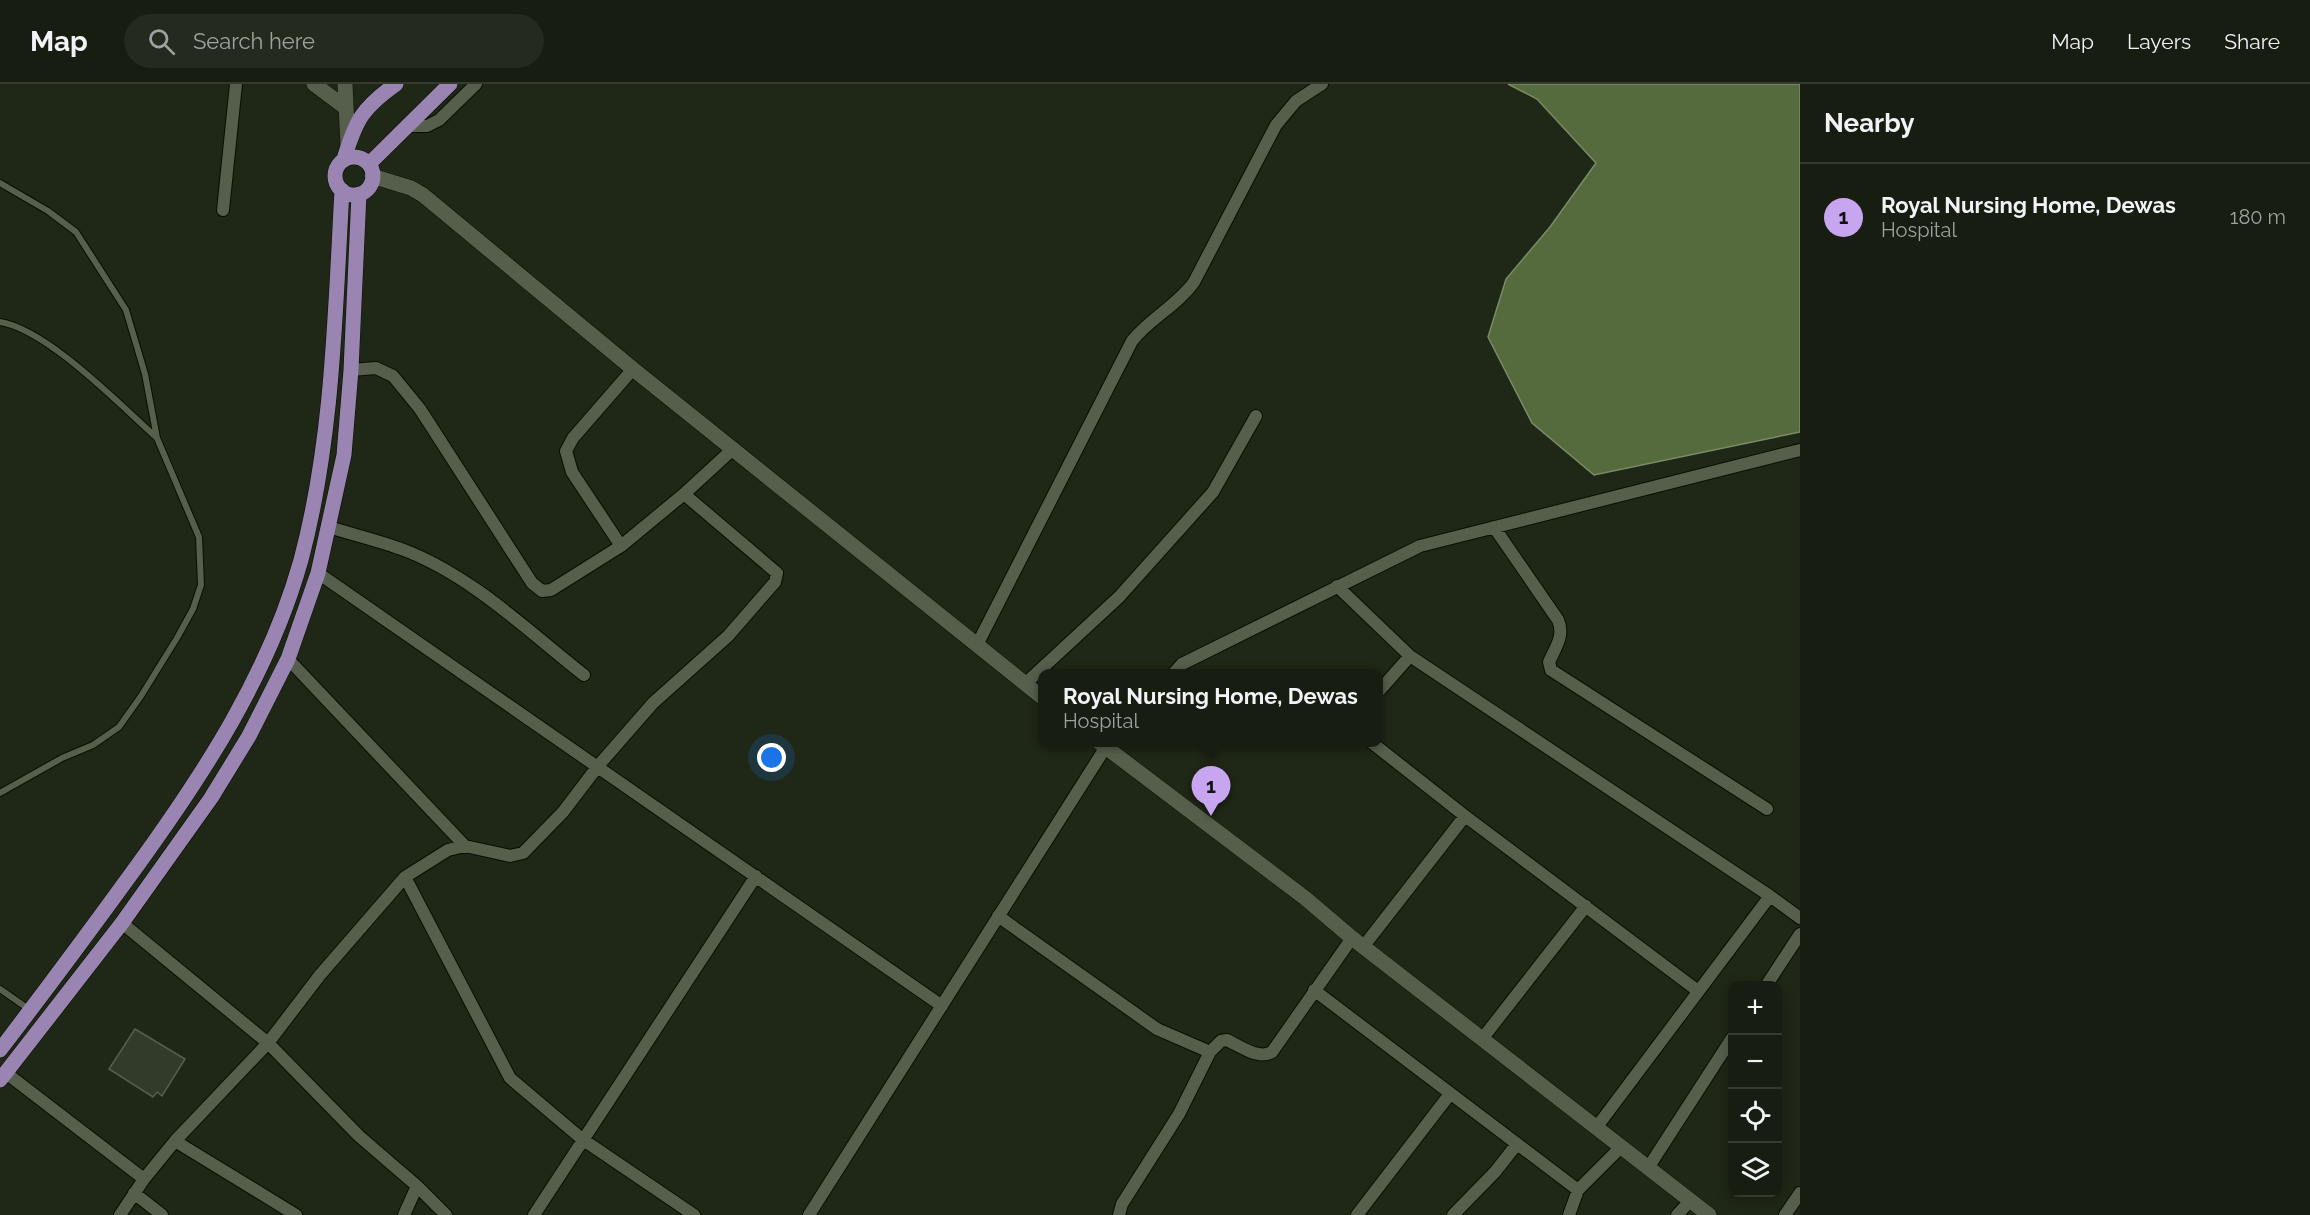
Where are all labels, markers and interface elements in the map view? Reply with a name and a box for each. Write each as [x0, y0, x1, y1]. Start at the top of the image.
search box [124, 14, 544, 68]
text: Map [30, 25, 88, 58]
icon: search [145, 25, 178, 58]
text: Search here [193, 28, 315, 54]
text: Map [2051, 29, 2094, 54]
text: Layers [2127, 29, 2191, 54]
text: Share [2224, 29, 2280, 54]
text: Nearby [1824, 108, 1914, 138]
text: Royal Nursing Home, Dewas [1881, 192, 2176, 218]
text: 1 [1839, 205, 1848, 229]
text: 180 m [2230, 205, 2286, 229]
text: Hospital [1881, 218, 1957, 242]
popup [1038, 669, 1383, 747]
text: Royal Nursing Home, Dewas [1063, 683, 1358, 709]
text: Hospital [1063, 709, 1139, 733]
your location [757, 743, 786, 772]
pin: 1 [1192, 766, 1230, 816]
map controls [1728, 981, 1782, 1197]
button: + [1728, 981, 1782, 1035]
button: − [1728, 1035, 1782, 1089]
button: locate [1728, 1089, 1782, 1143]
button: layers [1728, 1143, 1782, 1197]

